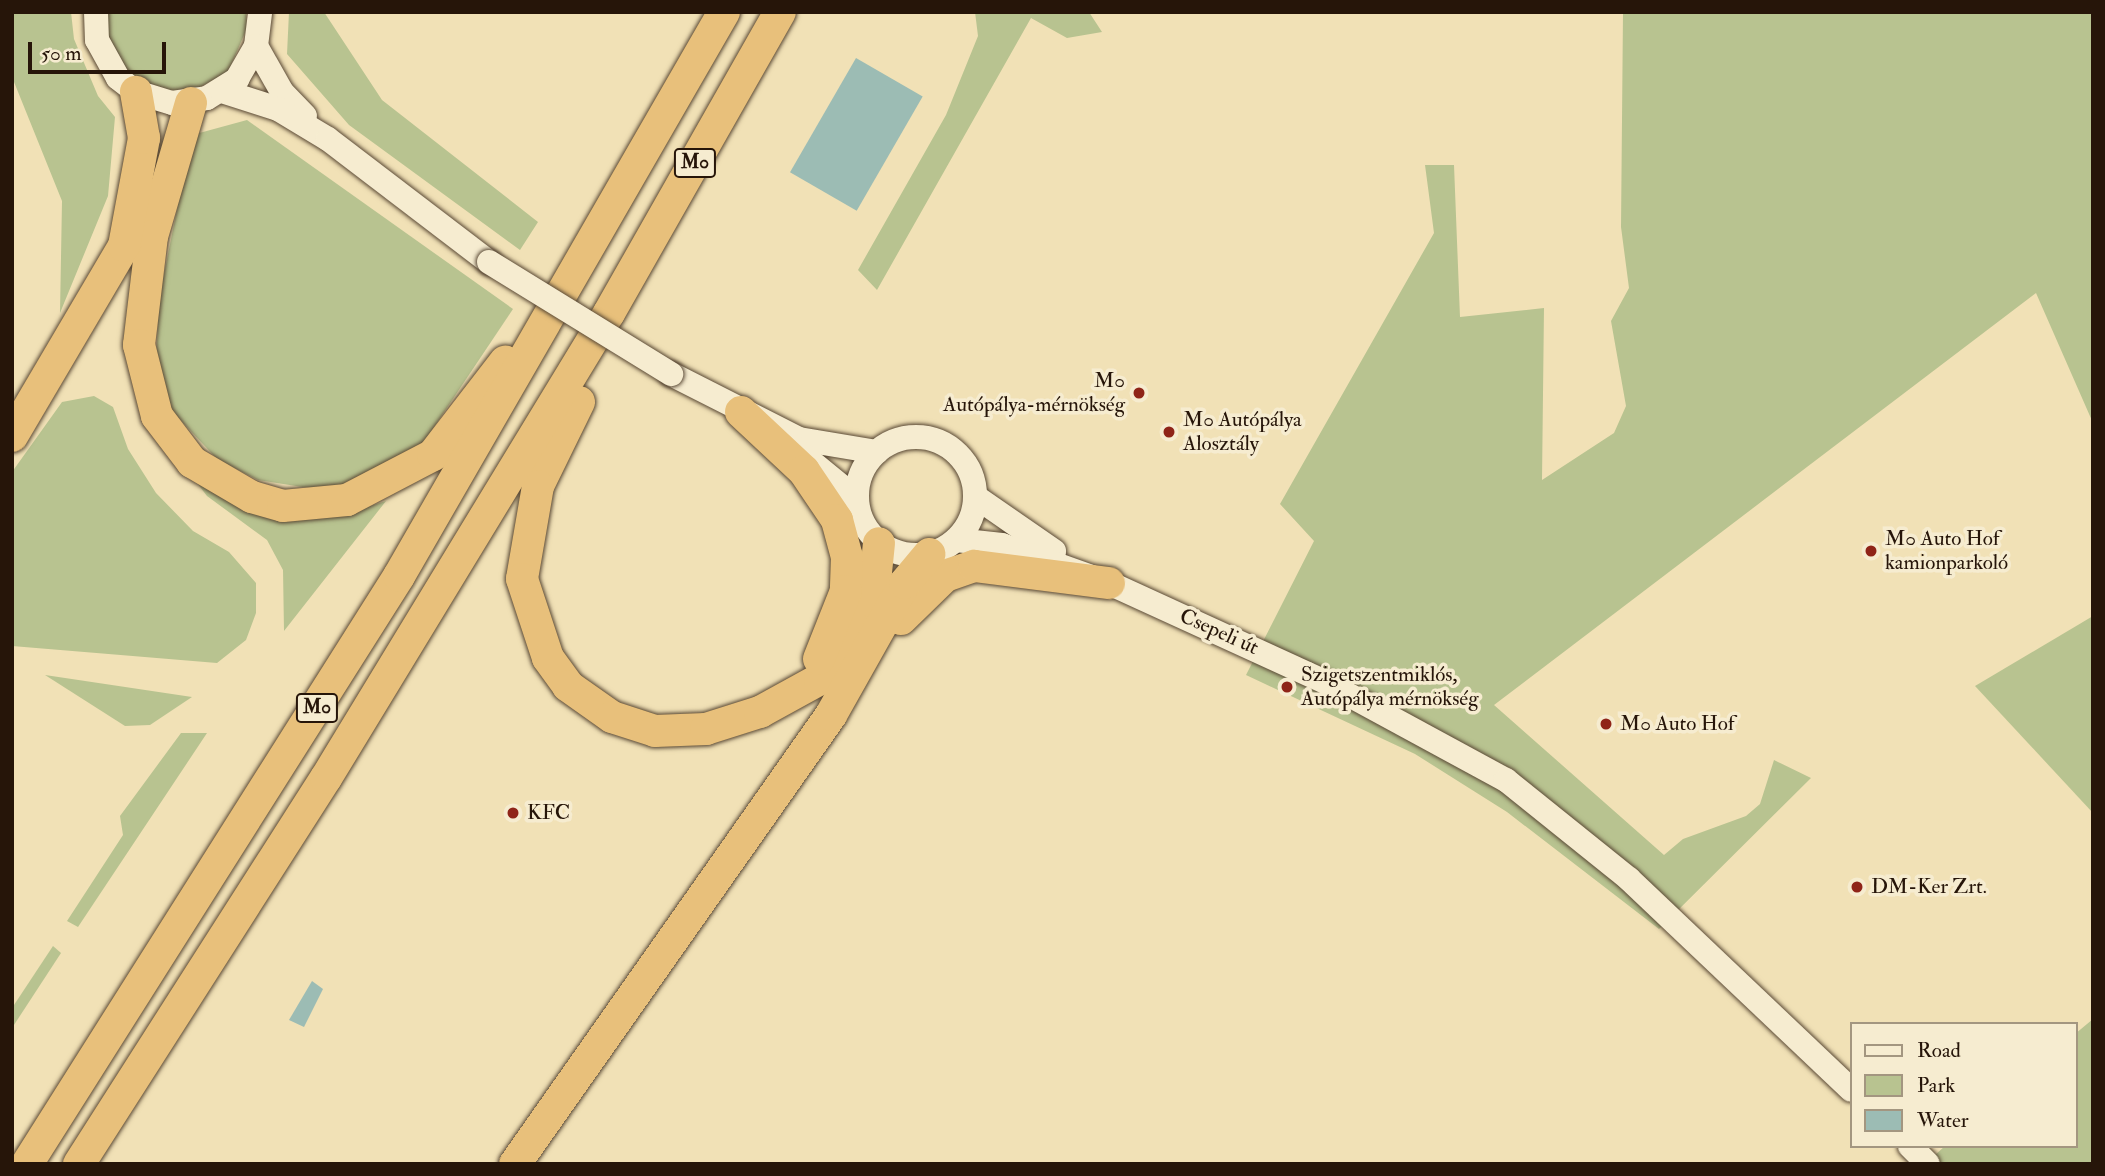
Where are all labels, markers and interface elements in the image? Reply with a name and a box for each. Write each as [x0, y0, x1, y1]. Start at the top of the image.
scale bar [32, 28, 170, 72]
text: 50 m [41, 40, 82, 67]
road number: M0 [672, 148, 718, 178]
place label: M0 Autópálya-mérnökség [943, 368, 1125, 418]
marker: M0 Autópálya-mérnökség [1131, 385, 1147, 401]
place label: M0 Autópálya Alosztály [1183, 407, 1302, 457]
marker: M0 Autópálya Alosztály [1161, 424, 1177, 440]
place label: M0 Auto Hof kamionparkoló [1885, 526, 2008, 576]
marker: M0 Auto Hof kamionparkoló [1863, 543, 1879, 559]
street label: Csepeli út [1176, 603, 1262, 661]
place label: Szigetszentmiklós, Autópálya mérnökség [1301, 662, 1478, 712]
marker: Szigetszentmiklós, Autópálya mérnökség [1279, 679, 1295, 695]
road number: M0 [294, 692, 340, 723]
place label: M0 Auto Hof [1620, 711, 1735, 737]
marker: M0 Auto Hof [1598, 716, 1614, 732]
place label: KFC [527, 800, 570, 826]
marker: KFC [505, 805, 521, 821]
place label: DM-Ker Zrt. [1871, 874, 1987, 900]
marker: DM-Ker Zrt. [1849, 879, 1865, 895]
legend [1850, 1022, 2077, 1148]
text: Road [1917, 1037, 1961, 1064]
text: Park [1917, 1072, 1955, 1099]
text: Water [1917, 1107, 1969, 1134]

